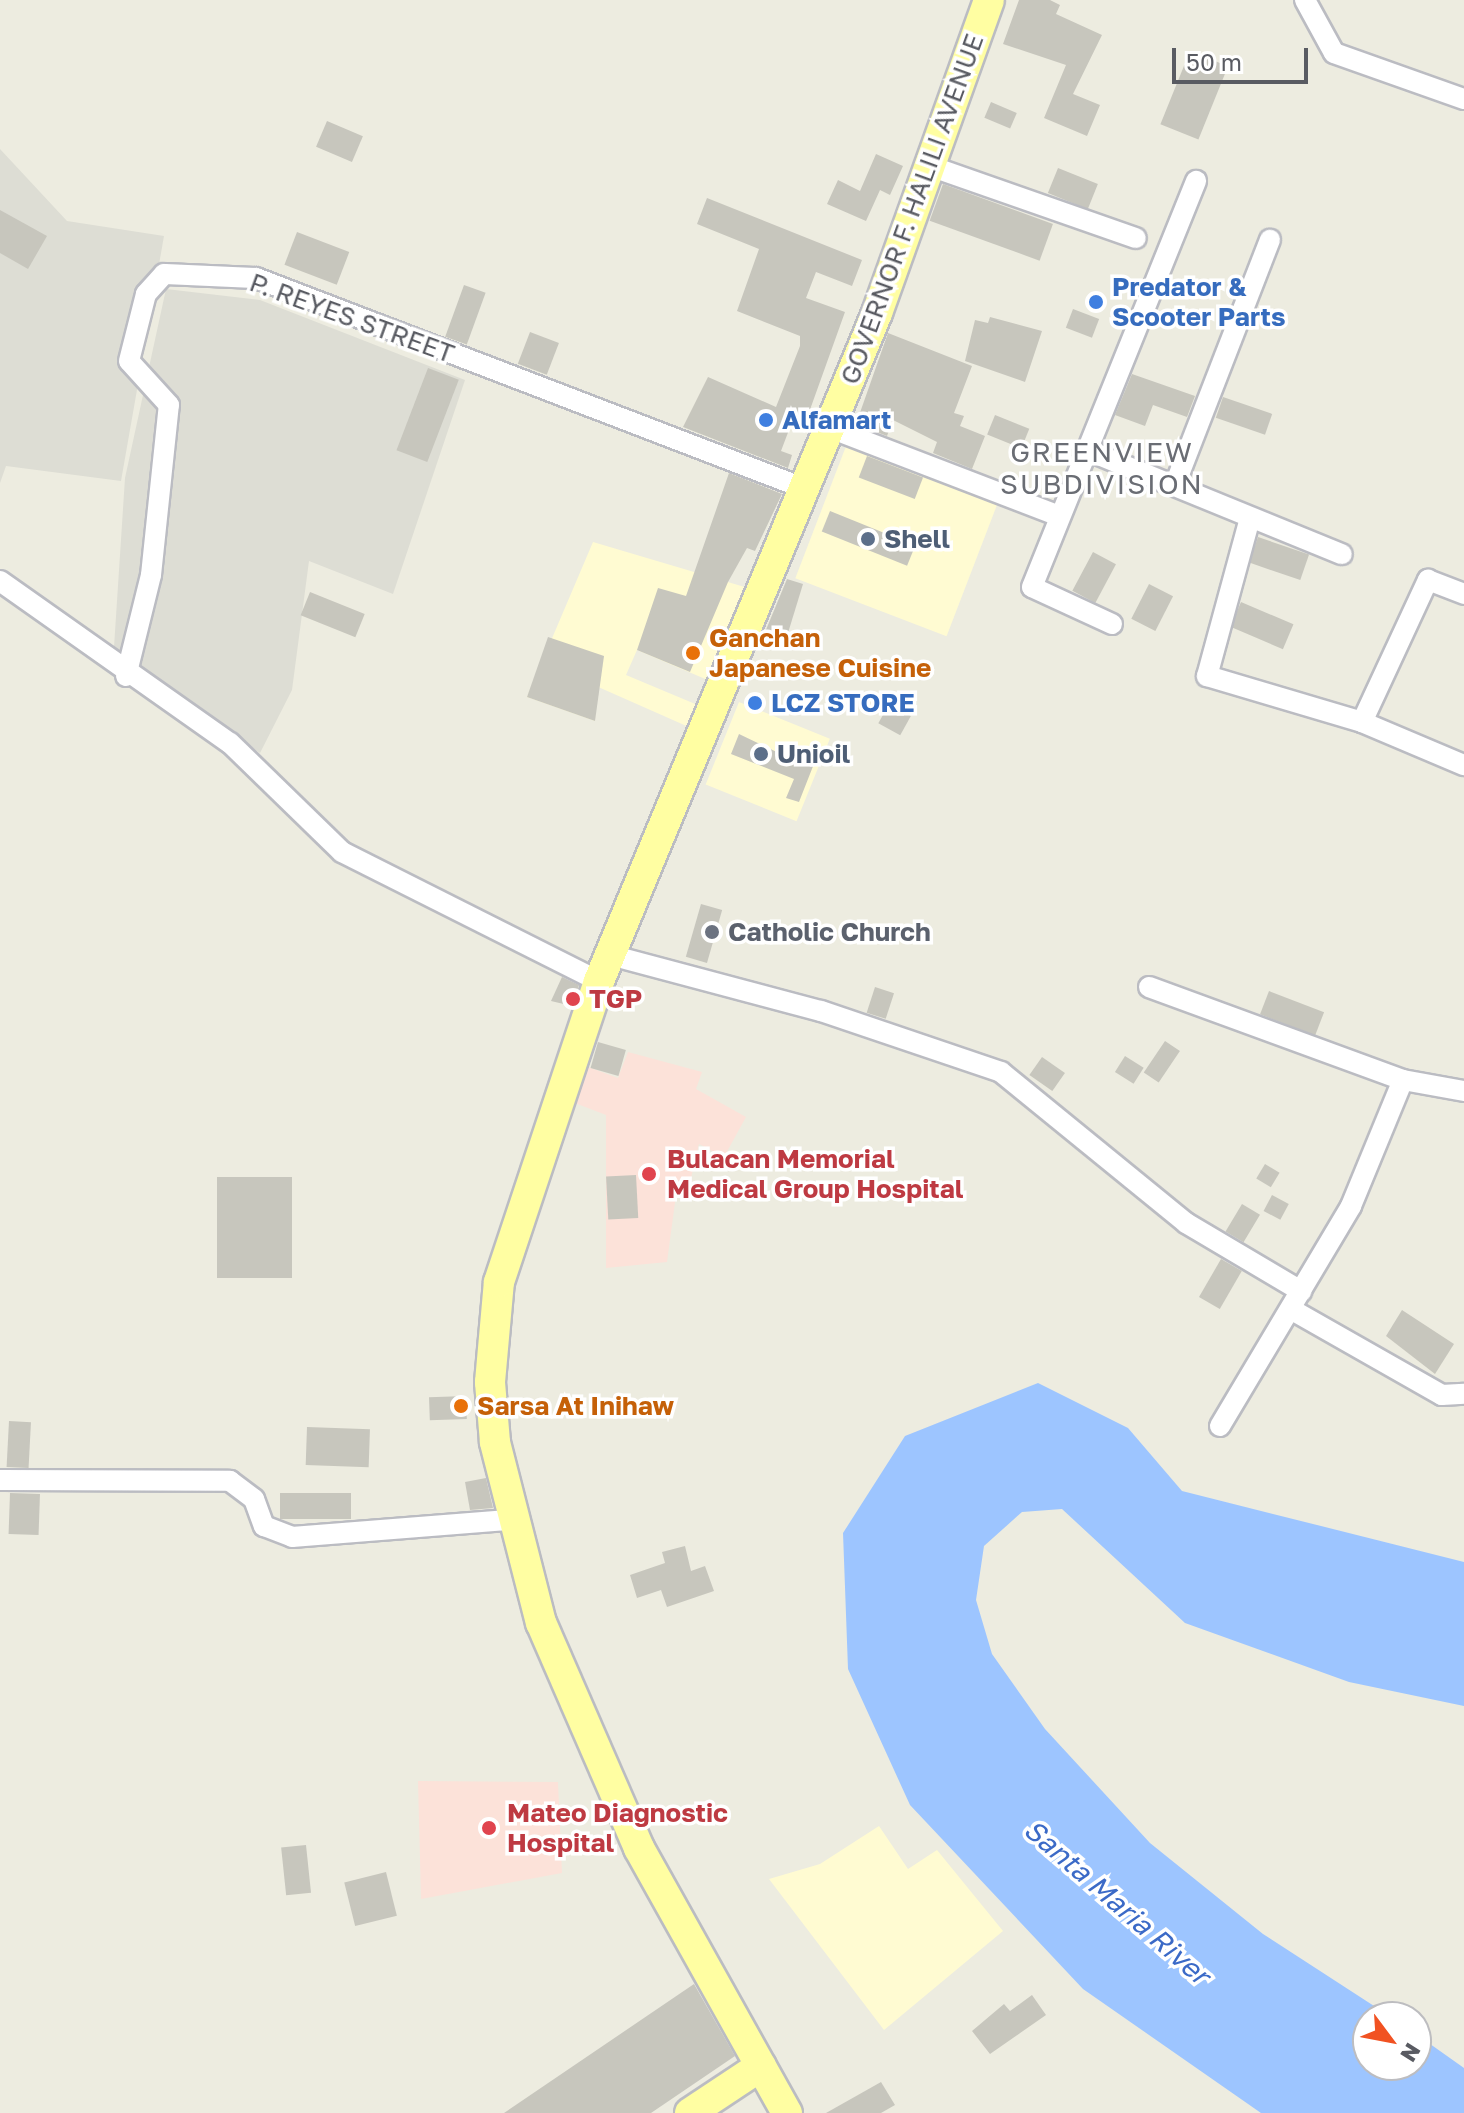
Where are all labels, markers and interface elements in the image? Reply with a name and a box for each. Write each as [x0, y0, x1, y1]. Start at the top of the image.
street label: GOVERNOR F. HALILI AVENUE [834, 30, 990, 388]
scale bar [1176, 32, 1312, 82]
text: 50 m [1186, 47, 1242, 76]
street label: P. REYES STREET [245, 267, 459, 369]
place label: Predator & Scooter Parts [1112, 271, 1286, 332]
marker: Predator & Scooter Parts [1087, 293, 1105, 311]
place label: Alfamart [782, 404, 891, 436]
marker: Alfamart [757, 411, 775, 429]
district label: GREENVIEW SUBDIVISION [1000, 435, 1204, 501]
place label: Shell [884, 523, 950, 555]
marker: Shell [859, 530, 877, 548]
place label: Ganchan Japanese Cuisine [709, 622, 931, 684]
marker: Ganchan Japanese Cuisine [684, 644, 702, 662]
place label: LCZ STORE [771, 687, 915, 719]
marker: LCZ STORE [746, 694, 764, 712]
place label: Unioil [777, 738, 850, 770]
marker: Unioil [752, 745, 770, 763]
place label: Catholic Church [728, 916, 931, 948]
marker: Catholic Church [703, 923, 721, 941]
place label: TGP [589, 983, 642, 1015]
marker: TGP [564, 990, 582, 1008]
place label: Bulacan Memorial Medical Group Hospital [667, 1143, 963, 1204]
marker: Bulacan Memorial Medical Group Hospital [638, 1163, 660, 1185]
place label: Sarsa At Inihaw [477, 1390, 674, 1422]
marker: Sarsa At Inihaw [452, 1397, 470, 1415]
place label: Mateo Diagnostic Hospital [507, 1797, 728, 1858]
water label: Santa Maria River [1017, 1812, 1217, 1992]
marker: Mateo Diagnostic Hospital [478, 1817, 500, 1839]
north arrow [1352, 2001, 1432, 2081]
text: N [1395, 2039, 1427, 2067]

